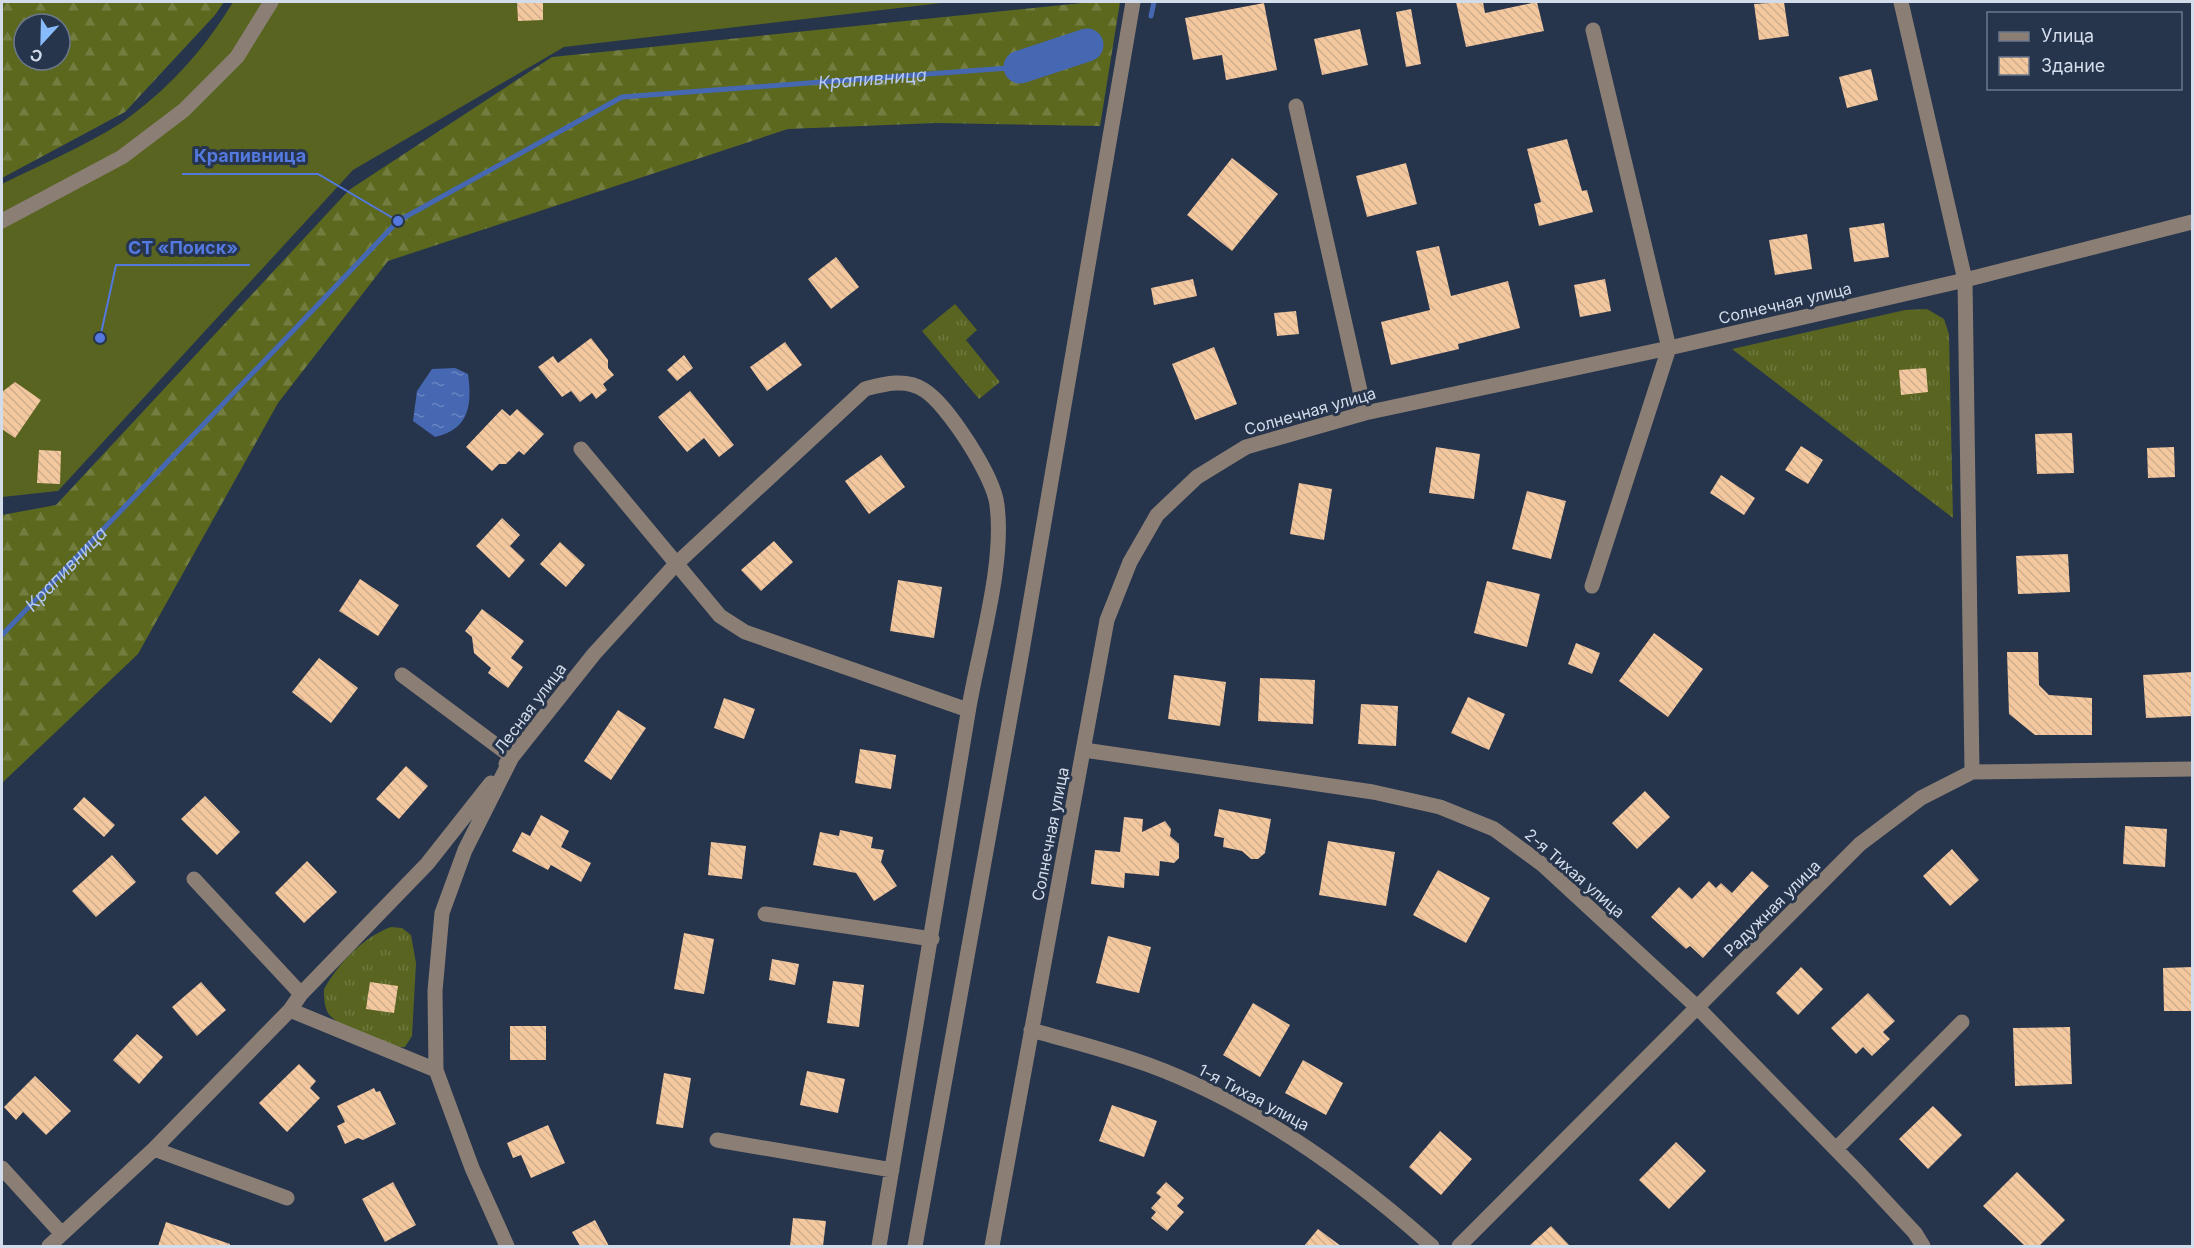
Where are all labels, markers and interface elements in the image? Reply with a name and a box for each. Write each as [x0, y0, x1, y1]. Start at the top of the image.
north arrow [12, 12, 72, 72]
legend [1987, 12, 2182, 90]
text: Улица [2041, 25, 2094, 46]
text: С [27, 44, 46, 67]
text: Здание [2041, 55, 2105, 76]
water label: Крапивница [817, 64, 927, 93]
callout: Крапивница [182, 138, 318, 174]
text: Крапивница [194, 145, 306, 166]
callout: СТ «Поиск» [116, 229, 250, 265]
text: СТ «Поиск» [128, 237, 238, 258]
street label: Солнечная улица [1717, 278, 1853, 328]
street label: Солнечная улица [1242, 383, 1378, 439]
water label: Крапивница [20, 522, 111, 615]
street label: Лесная улица [490, 659, 570, 757]
street label: Солнечная улица [1027, 765, 1073, 903]
street label: 2-я Тихая улица [1521, 824, 1629, 922]
street label: Радужная улица [1720, 856, 1824, 960]
street label: 1-я Тихая улица [1195, 1059, 1313, 1135]

